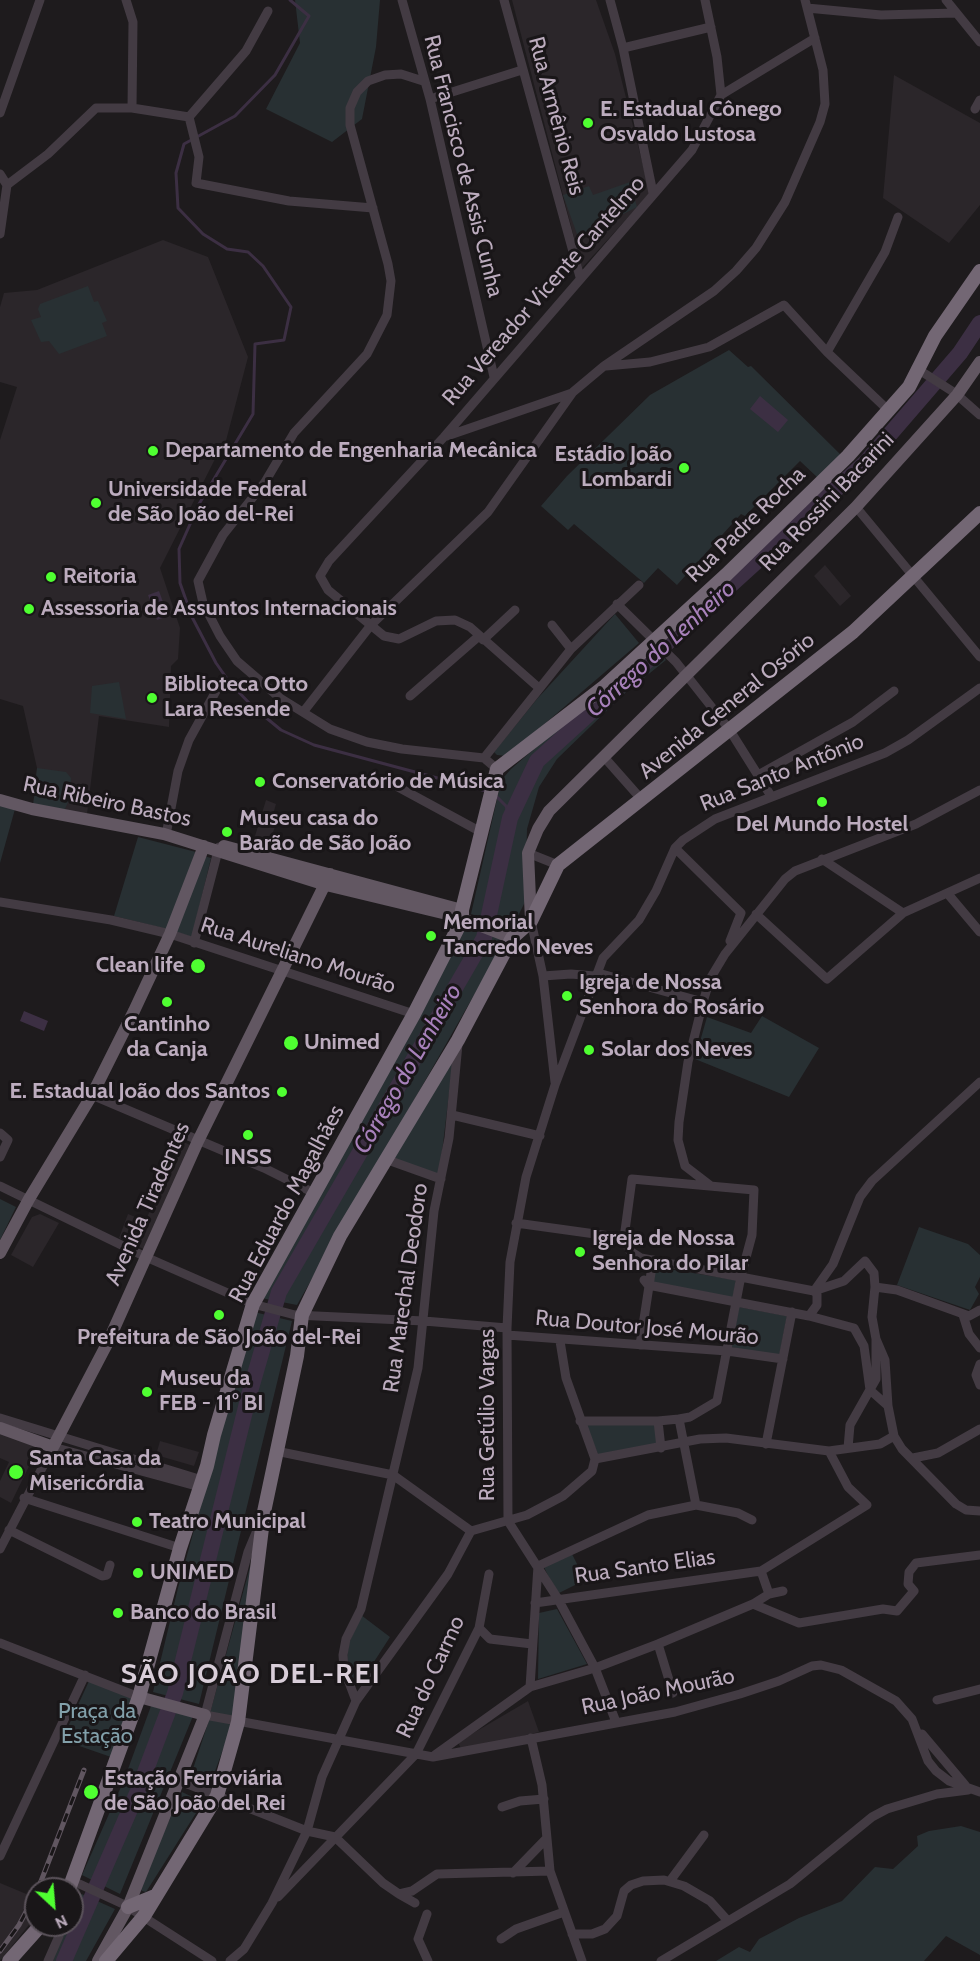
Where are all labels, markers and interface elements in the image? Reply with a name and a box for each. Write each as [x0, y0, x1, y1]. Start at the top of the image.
street label: Rua Francisco de Assis Cunha [418, 32, 508, 300]
street label: Rua Armênio Reis [522, 34, 590, 198]
place label: E. Estadual Cônego Osvaldo Lustosa [600, 97, 782, 148]
marker: E. Estadual Cônego Osvaldo Lustosa [581, 116, 595, 130]
street label: Rua Vereador Vicente Cantelmo [437, 171, 651, 411]
street label: Rua Rossini Bacarini [754, 427, 900, 577]
place label: Departamento de Engenharia Mecânica [165, 438, 537, 464]
place label: Estádio João Lombardi [554, 442, 672, 494]
marker: Departamento de Engenharia Mecânica [146, 444, 160, 458]
marker: Estádio João Lombardi [677, 461, 691, 475]
street label: Rua Padre Rocha [681, 462, 811, 588]
place label: Universidade Federal de São João del-Rei [108, 477, 307, 528]
marker: Universidade Federal de São João del-Rei [89, 496, 103, 510]
place label: Reitoria [63, 564, 137, 590]
marker: Reitoria [44, 570, 58, 584]
water label: Córrego do Lenheiro [580, 574, 742, 724]
place label: Assessoria de Assuntos Internacionais [41, 596, 397, 622]
marker: Assessoria de Assuntos Internacionais [22, 602, 36, 616]
street label: Avenida General Osório [634, 627, 820, 785]
place label: Biblioteca Otto Lara Resende [164, 672, 308, 724]
marker: Biblioteca Otto Lara Resende [145, 691, 159, 705]
street label: Rua Santo Antônio [696, 728, 868, 818]
place label: Conservatório de Música [272, 769, 504, 795]
street label: Rua Ribeiro Bastos [21, 771, 193, 833]
marker: Conservatório de Música [253, 775, 267, 789]
marker: Del Mundo Hostel [815, 795, 829, 809]
place label: Museu casa do Barão de São João [239, 806, 411, 858]
place label: Del Mundo Hostel [736, 812, 908, 838]
marker: Museu casa do Barão de São João [220, 825, 234, 839]
place label: Memorial Tancredo Neves [443, 910, 593, 962]
street label: Rua Aureliano Mourão [197, 912, 399, 1000]
marker: Memorial Tancredo Neves [424, 929, 438, 943]
place label: Clean life [96, 953, 184, 979]
marker: Clean life [189, 957, 207, 975]
place label: Igreja de Nossa Senhora do Rosário [579, 970, 764, 1022]
water label: Córrego do Lenheiro [348, 979, 468, 1159]
marker: Igreja de Nossa Senhora do Rosário [560, 989, 574, 1003]
marker: Cantinho da Canja [160, 995, 174, 1009]
place label: Cantinho da Canja [124, 1012, 210, 1064]
place label: Unimed [304, 1030, 380, 1056]
marker: Unimed [282, 1034, 300, 1052]
place label: Solar dos Neves [601, 1037, 752, 1063]
marker: Solar dos Neves [582, 1043, 596, 1057]
place label: E. Estadual João dos Santos [10, 1079, 270, 1105]
marker: E. Estadual João dos Santos [275, 1085, 289, 1099]
street label: Rua Eduardo Magalhães [224, 1101, 350, 1307]
street label: Avenida Tiradentes [100, 1118, 196, 1290]
marker: INSS [241, 1128, 255, 1142]
place label: INSS [224, 1145, 272, 1171]
street label: Rua Marechal Deodoro [378, 1182, 434, 1394]
place label: Igreja de Nossa Senhora do Pilar [592, 1226, 748, 1278]
marker: Igreja de Nossa Senhora do Pilar [573, 1245, 587, 1259]
street label: Rua Doutor José Mourão [534, 1305, 760, 1351]
marker: Prefeitura de São João del-Rei [212, 1308, 226, 1322]
place label: Prefeitura de São João del-Rei [77, 1325, 361, 1351]
street label: Rua Getúlio Vargas [475, 1329, 501, 1501]
place label: Museu da FEB - 11° BI [159, 1366, 263, 1418]
marker: Museu da FEB - 11° BI [140, 1385, 154, 1399]
place label: Santa Casa da Misericórdia [29, 1446, 161, 1498]
marker: Santa Casa da Misericórdia [7, 1463, 25, 1481]
place label: Teatro Municipal [149, 1509, 306, 1535]
marker: Teatro Municipal [130, 1515, 144, 1529]
street label: Rua Santo Elias [573, 1544, 717, 1590]
place label: UNIMED [150, 1560, 234, 1586]
marker: UNIMED [131, 1566, 145, 1580]
place label: Banco do Brasil [130, 1600, 276, 1626]
marker: Banco do Brasil [111, 1606, 125, 1620]
street label: Rua do Carmo [391, 1612, 471, 1742]
district label: SÃO JOÃO DEL-REI [121, 1658, 381, 1692]
street label: Rua João Mourão [579, 1663, 737, 1721]
park label: Praça da Estação [58, 1699, 136, 1750]
place label: Estação Ferroviária de São João del Rei [104, 1766, 286, 1818]
marker: Estação Ferroviária de São João del Rei [82, 1783, 100, 1801]
north arrow [24, 1877, 84, 1937]
text: N [52, 1911, 70, 1933]

